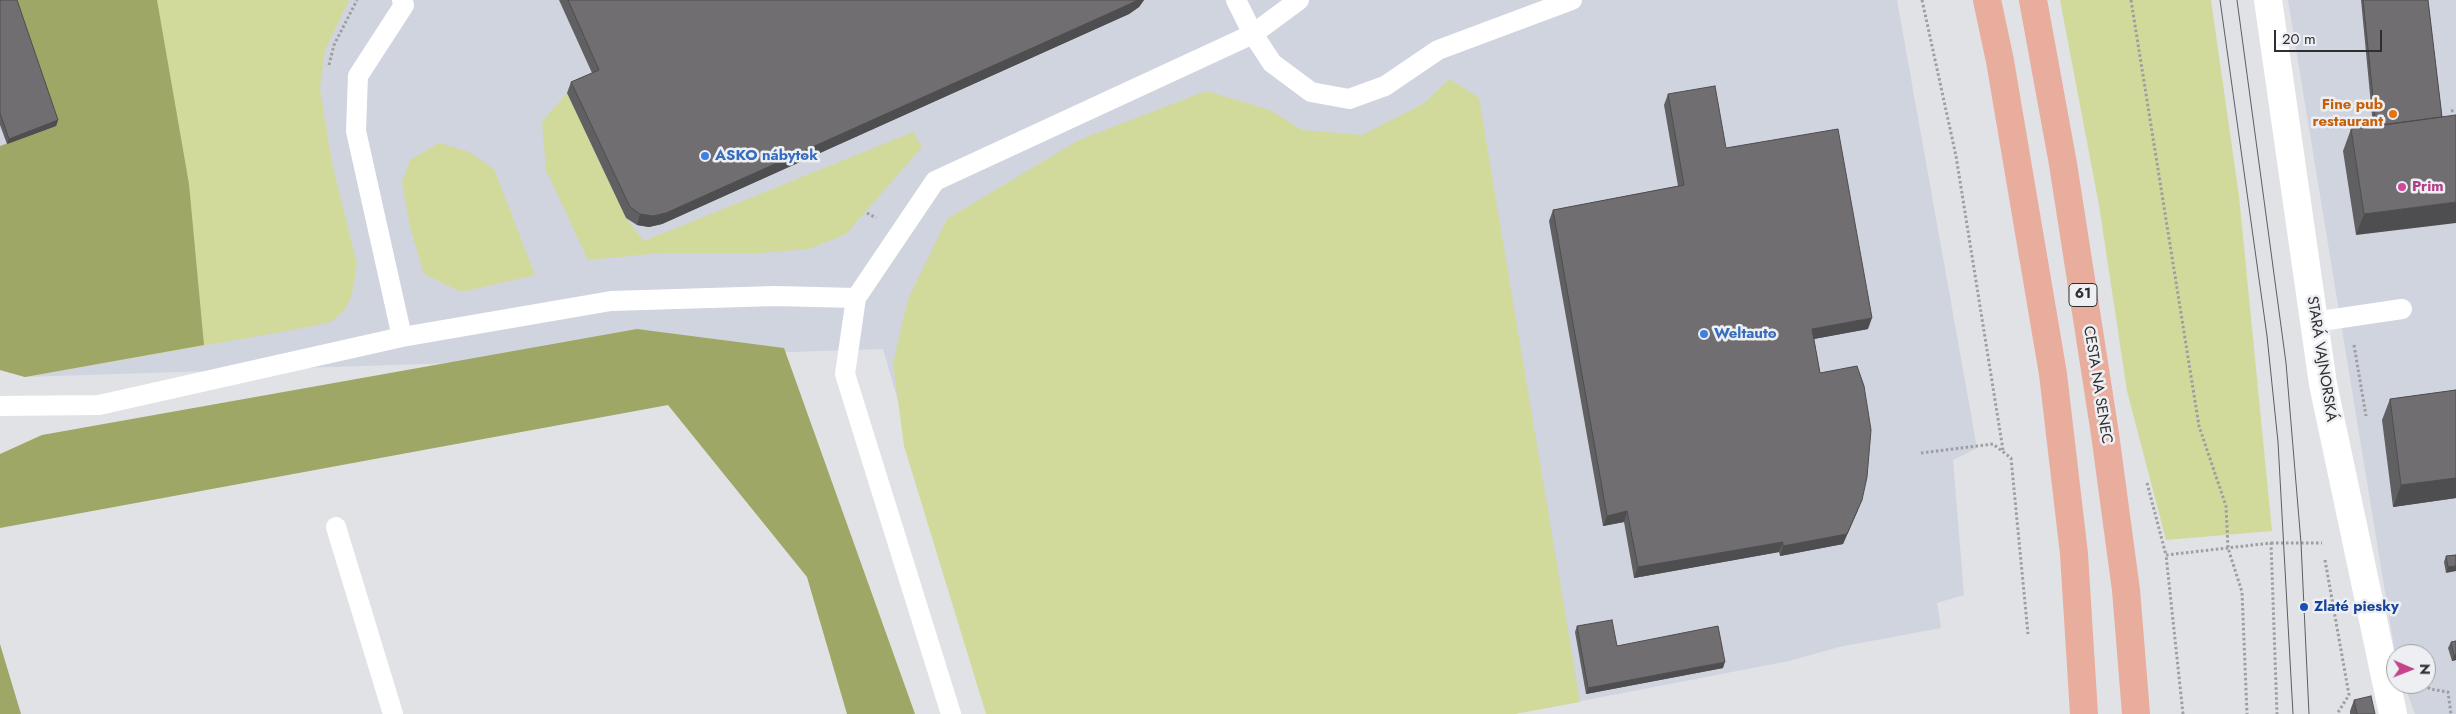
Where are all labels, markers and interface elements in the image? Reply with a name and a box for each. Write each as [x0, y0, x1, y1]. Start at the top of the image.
scale bar [2276, 20, 2384, 52]
text: 20 m [2282, 28, 2316, 50]
place label: Fine pub restaurant [2313, 96, 2383, 131]
marker: Fine pub restaurant [2387, 108, 2399, 120]
place label: ASKO nábytok [715, 147, 818, 165]
marker: ASKO nábytok [699, 150, 711, 162]
place label: Prim [2412, 178, 2444, 196]
marker: Prim [2396, 181, 2408, 193]
road number: 61 [2069, 284, 2097, 306]
street label: STARÁ VAJNORSKÁ [2302, 295, 2340, 423]
place label: Weltauto [1714, 325, 1777, 343]
street label: CESTA NA SENEC [2079, 325, 2115, 445]
marker: Weltauto [1698, 328, 1710, 340]
place label: Zlaté piesky [2314, 598, 2399, 616]
marker: Zlaté piesky [2298, 601, 2310, 613]
north arrow [2386, 644, 2436, 694]
text: N [2415, 664, 2435, 675]

